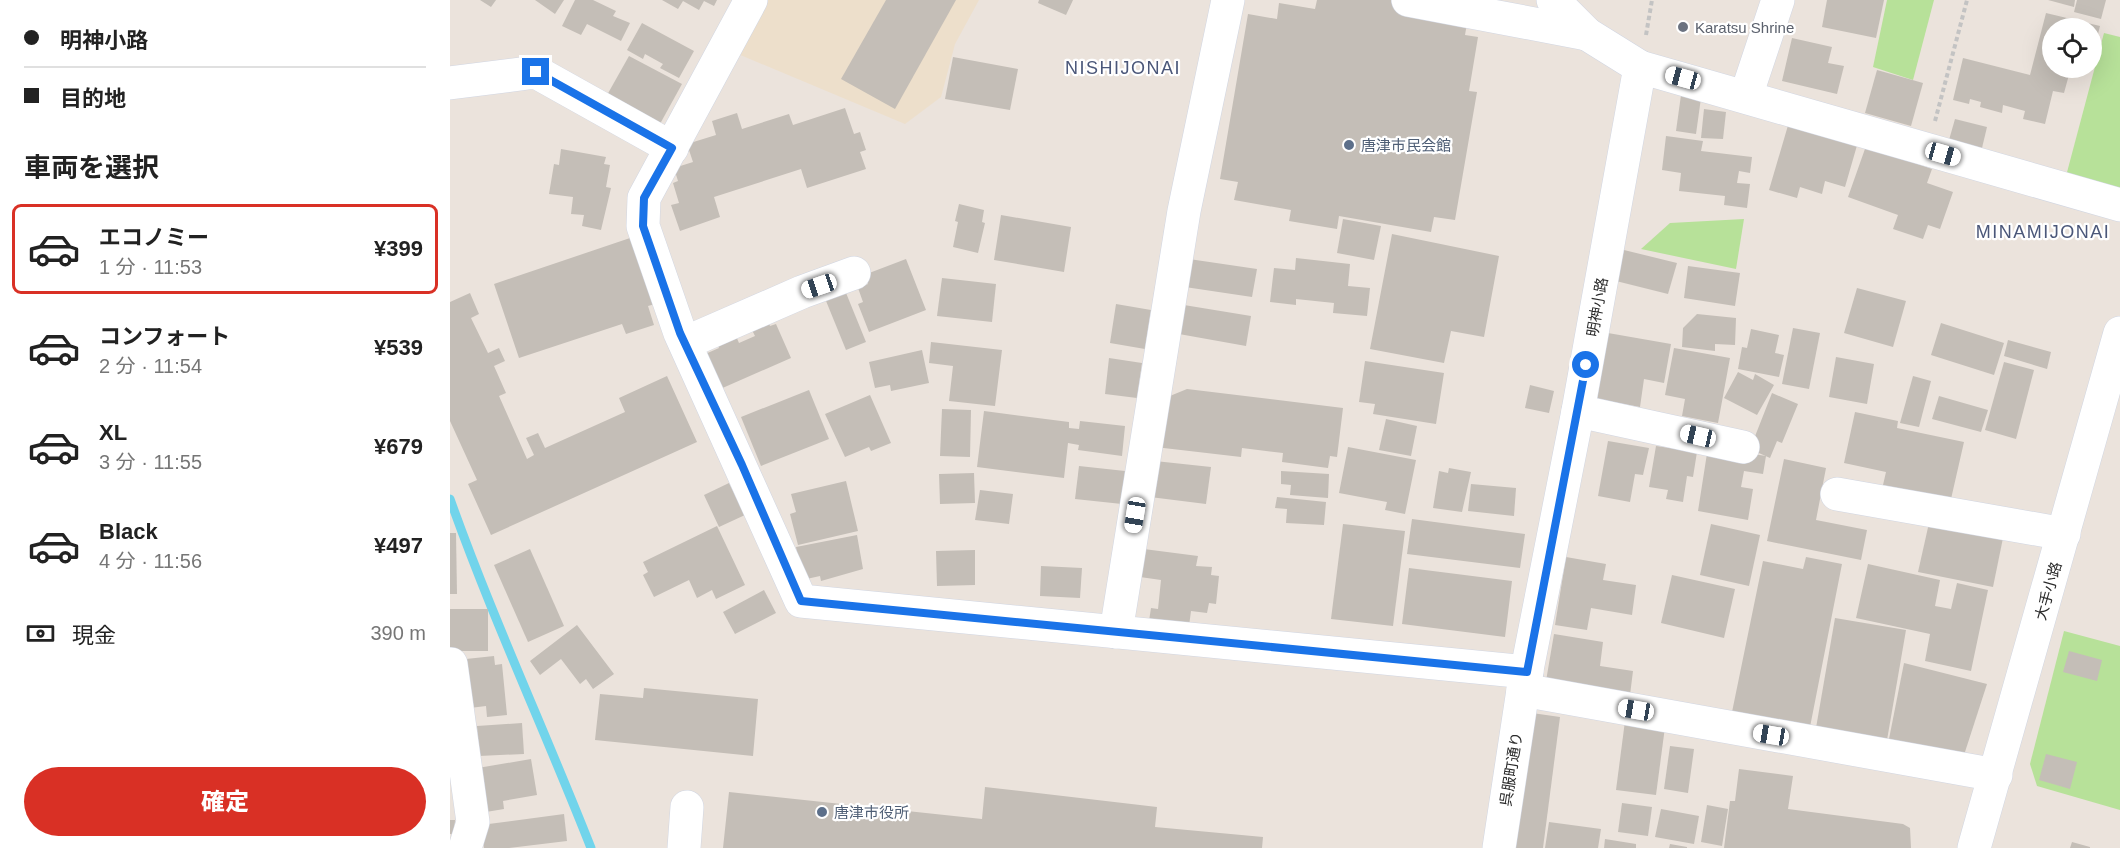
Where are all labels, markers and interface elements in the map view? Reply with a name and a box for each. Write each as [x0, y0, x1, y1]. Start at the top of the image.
map controls [2042, 18, 2102, 78]
button: locate [2042, 18, 2102, 78]
place label: Karatsu Shrine [1695, 19, 1794, 36]
marker: Karatsu Shrine [1676, 20, 1690, 34]
text: 明神小路 [60, 28, 148, 53]
route end [522, 58, 549, 85]
district label: NISHIJONAI [1065, 58, 1181, 78]
car [1663, 65, 1703, 91]
text: 目的地 [60, 86, 126, 111]
place label: 唐津市民会館 [1361, 137, 1451, 154]
marker: 唐津市民会館 [1342, 138, 1356, 152]
car [1923, 140, 1963, 168]
text: 車両を選択 [24, 153, 159, 183]
icon: car [27, 222, 81, 276]
district label: MINAMIJONAI [1976, 222, 2110, 242]
text: エコノミー [99, 225, 209, 250]
text: ¥399 [374, 236, 423, 261]
text: 1 分 · 11:53 [99, 256, 202, 278]
car [799, 272, 839, 300]
street label: 明神小路 [1583, 276, 1611, 338]
icon: car [27, 321, 81, 375]
text: コンフォート [99, 324, 230, 349]
text: ¥539 [374, 335, 423, 360]
route start [1572, 351, 1599, 378]
text: 2 分 · 11:54 [99, 355, 202, 377]
icon: car [27, 420, 81, 474]
text: XL [99, 420, 127, 445]
car [1678, 423, 1718, 449]
text: ¥679 [374, 434, 423, 459]
text: 3 分 · 11:55 [99, 451, 202, 473]
car [1123, 496, 1147, 534]
icon: car [27, 519, 81, 573]
text: Black [99, 519, 158, 544]
text: ¥497 [374, 533, 423, 558]
text: 4 分 · 11:56 [99, 550, 202, 572]
street label: 大手小路 [2032, 560, 2064, 622]
icon: cash [24, 617, 57, 650]
text: 390 m [370, 622, 426, 644]
text: 現金 [72, 623, 116, 648]
car [1617, 698, 1655, 722]
car [1752, 723, 1790, 747]
street label: 呉服町通り [1497, 731, 1525, 807]
button: 確定 [24, 767, 426, 836]
place label: 唐津市役所 [834, 804, 909, 821]
marker: 唐津市役所 [815, 805, 829, 819]

